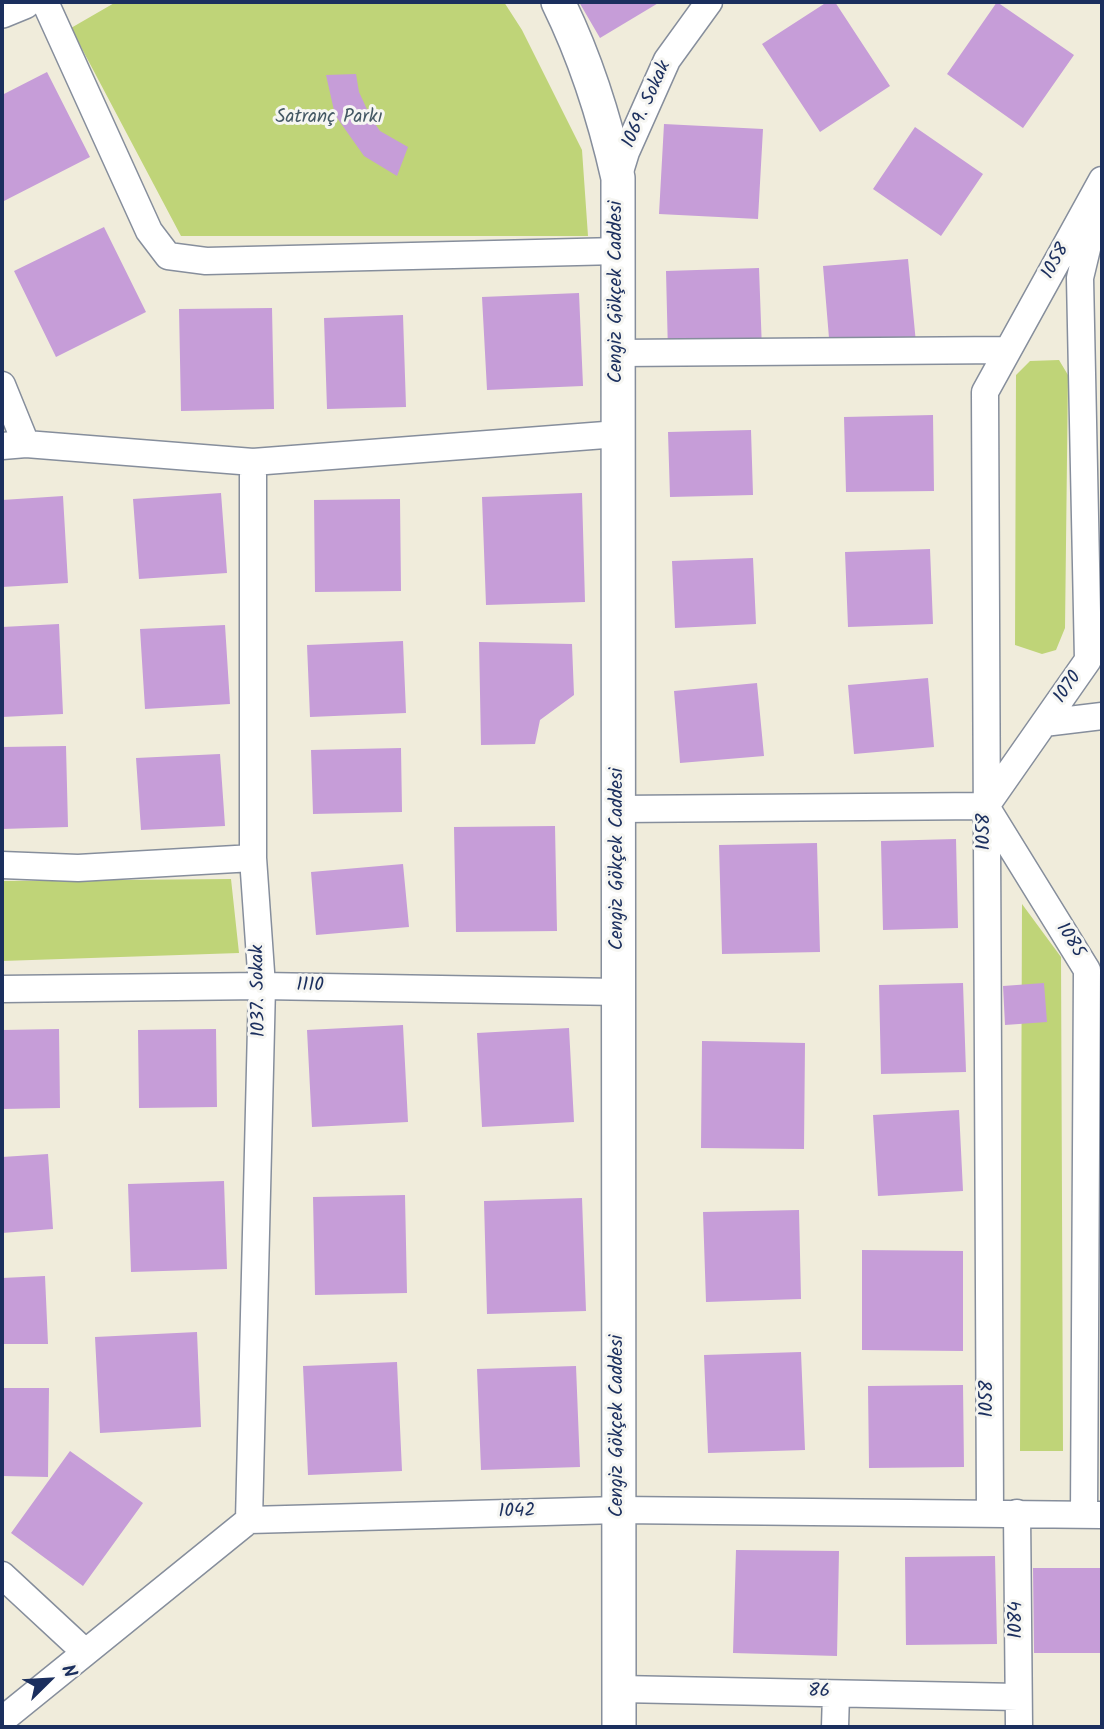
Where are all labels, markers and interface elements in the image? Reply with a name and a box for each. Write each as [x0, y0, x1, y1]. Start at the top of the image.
street label: 1069. Sokak [619, 58, 677, 152]
park label: Satranç Parkı [275, 108, 383, 130]
street label: Cengiz Gökçek Caddesi [607, 201, 629, 383]
street label: 1058 [1038, 240, 1076, 284]
street label: 1070 [1050, 668, 1088, 708]
street label: Cengiz Gökçek Caddesi [608, 768, 630, 950]
street label: 1058 [975, 813, 997, 851]
street label: 1085 [1050, 919, 1088, 963]
street label: 1037. Sokak [248, 944, 272, 1038]
street label: 1110 [296, 975, 324, 999]
street label: Cengiz Gökçek Caddesi [608, 1335, 630, 1517]
street label: 1058 [978, 1380, 1000, 1418]
street label: 1042 [498, 1501, 536, 1525]
street label: 1084 [1007, 1601, 1029, 1639]
north arrow [14, 1645, 84, 1715]
text: N [52, 1660, 84, 1683]
street label: 86 [808, 1681, 830, 1705]

